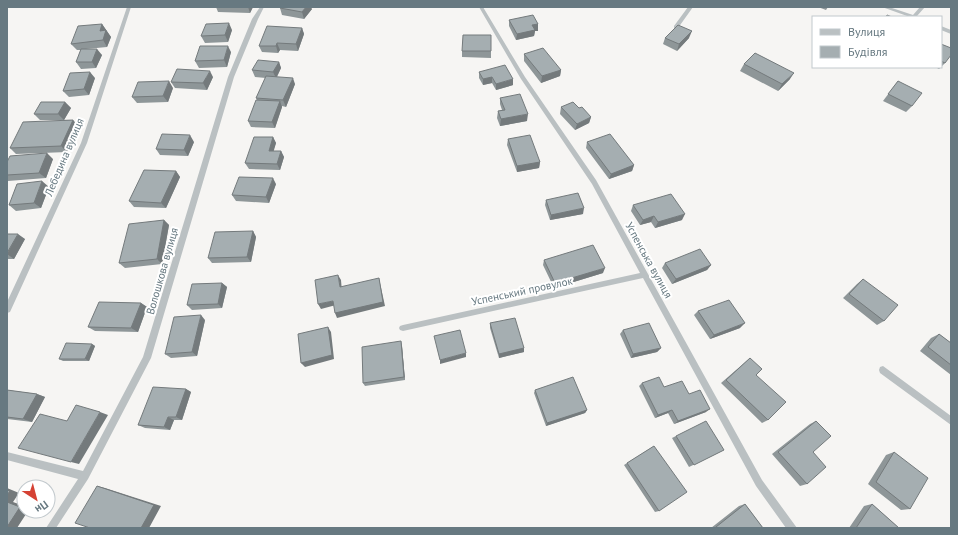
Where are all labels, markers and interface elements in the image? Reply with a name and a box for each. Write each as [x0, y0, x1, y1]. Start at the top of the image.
legend [812, 16, 942, 68]
text: Вулиця [848, 24, 885, 39]
text: Будівля [848, 44, 887, 59]
street label: Лебедина вулиця [41, 116, 87, 199]
street label: Успенська вулиця [622, 220, 676, 300]
street label: Волошкова вулиця [143, 226, 181, 316]
street label: Успенський провулок [470, 273, 574, 309]
north arrow [16, 479, 56, 519]
text: Пн [32, 498, 51, 517]

